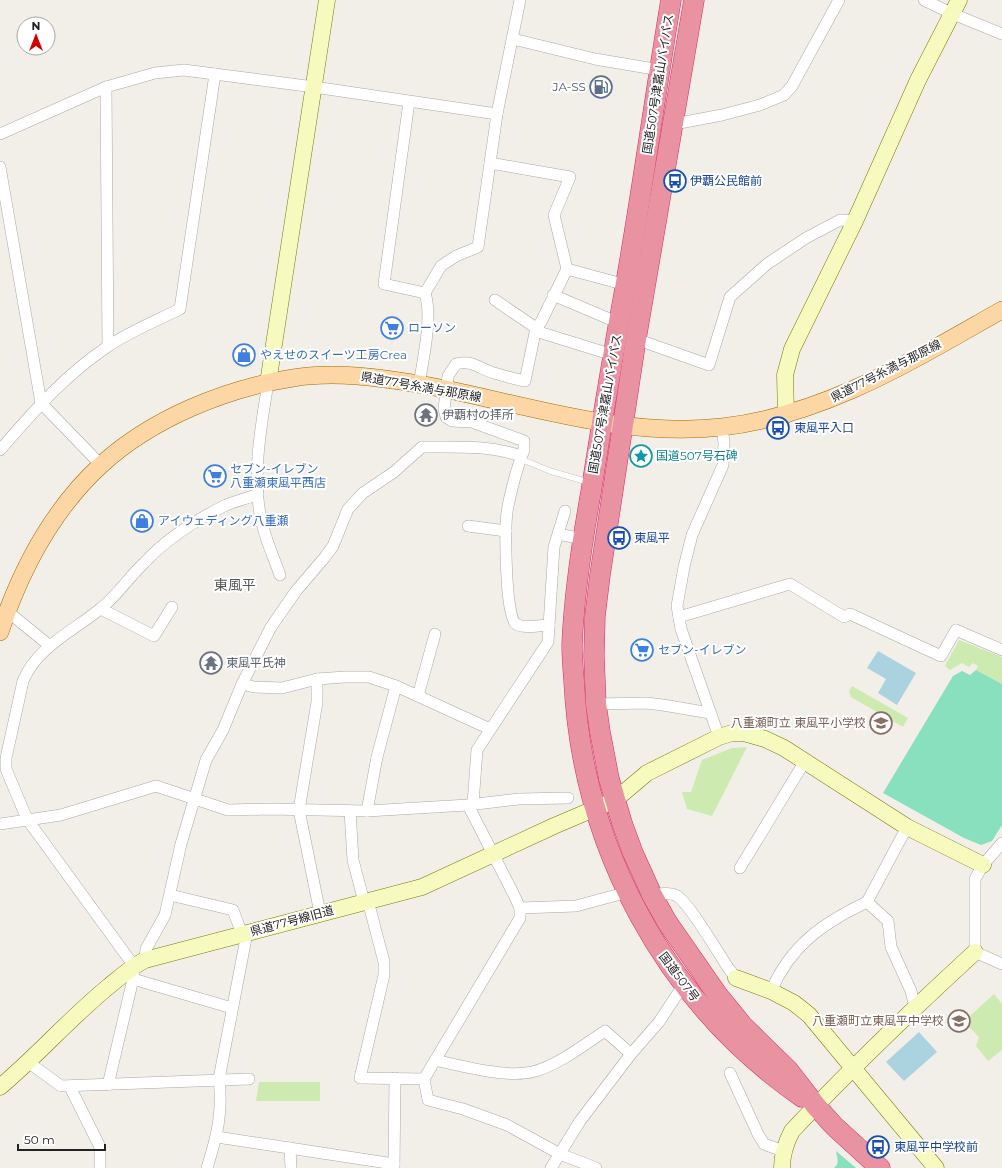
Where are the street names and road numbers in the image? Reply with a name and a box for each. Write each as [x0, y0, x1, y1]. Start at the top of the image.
street label: 国道507号津嘉山バイパス [639, 13, 676, 155]
street label: 国道507号津嘉山バイパス [585, 333, 624, 475]
street label: 県道77号糸満与那原線 [828, 336, 944, 405]
street label: 県道77号糸満与那原線 [360, 369, 483, 404]
street label: 県道77号線旧道 [248, 902, 335, 939]
street label: 国道507号 [656, 949, 703, 1004]

